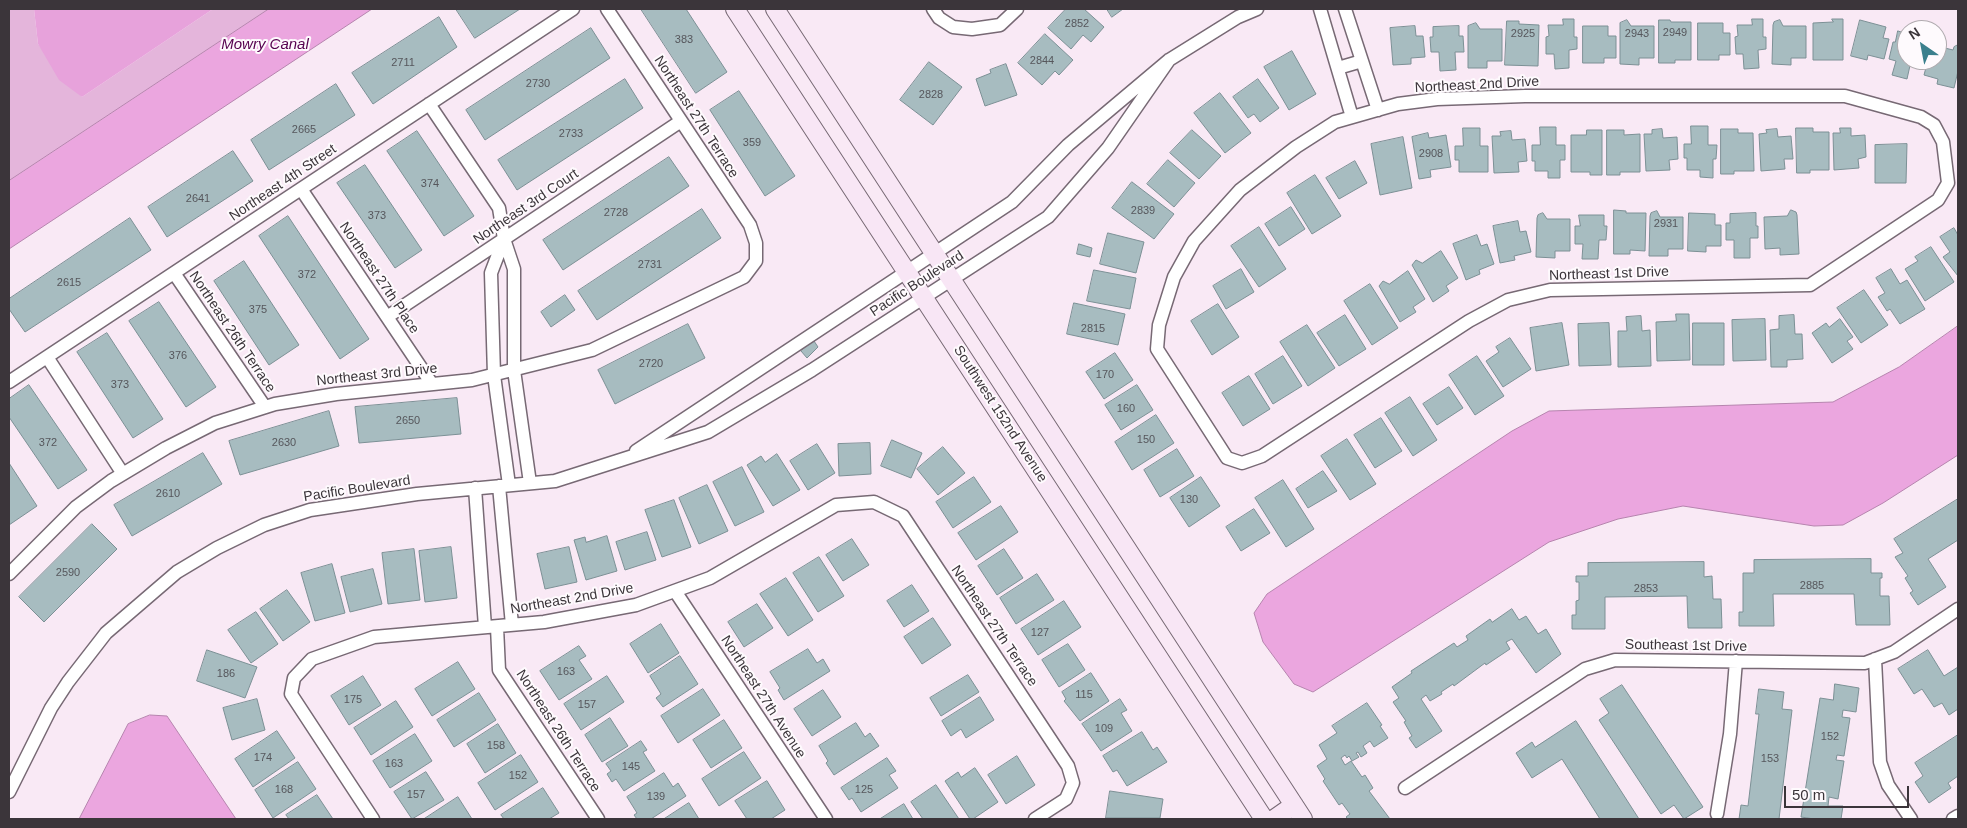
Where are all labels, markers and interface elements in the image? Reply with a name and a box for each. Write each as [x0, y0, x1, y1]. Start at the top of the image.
house number: 2852 [1065, 17, 1089, 31]
north arrow [1897, 20, 1947, 70]
text: N [1906, 24, 1923, 43]
house number: 2949 [1663, 26, 1687, 40]
house number: 2925 [1511, 27, 1535, 41]
house number: 2943 [1625, 27, 1649, 41]
house number: 383 [675, 33, 693, 47]
water label: Mowry Canal [221, 36, 309, 54]
street label: Northeast 27th Terrace [650, 53, 742, 181]
house number: 2844 [1030, 54, 1054, 68]
house number: 2711 [391, 56, 415, 70]
street label: Northeast 2nd Drive [1414, 73, 1540, 97]
house number: 2730 [526, 77, 550, 91]
house number: 2828 [919, 88, 943, 102]
house number: 2665 [292, 123, 316, 137]
house number: 2733 [559, 127, 583, 141]
house number: 359 [743, 136, 761, 150]
street label: Northeast 4th Street [226, 141, 340, 225]
house number: 2908 [1419, 147, 1443, 161]
street label: Northeast 3rd Court [470, 166, 582, 248]
house number: 374 [421, 177, 439, 191]
house number: 2641 [186, 192, 210, 206]
house number: 2839 [1131, 204, 1155, 218]
house number: 2728 [604, 206, 628, 220]
house number: 373 [368, 209, 386, 223]
house number: 2931 [1654, 217, 1678, 231]
street label: Northeast 27th Place [335, 219, 423, 337]
street label: Pacific Boulevard [867, 247, 967, 321]
house number: 2731 [638, 258, 662, 272]
street label: Northeast 1st Drive [1549, 264, 1669, 284]
street label: Northeast 26th Terrace [185, 268, 279, 396]
house number: 372 [298, 268, 316, 282]
house number: 2615 [57, 276, 81, 290]
house number: 375 [249, 303, 267, 317]
house number: 2815 [1081, 322, 1105, 336]
street label: Southwest 152nd Avenue [950, 343, 1050, 485]
house number: 376 [169, 349, 187, 363]
house number: 2720 [639, 357, 663, 371]
street label: Northeast 3rd Drive [316, 360, 438, 390]
house number: 170 [1096, 368, 1114, 382]
house number: 373 [111, 378, 129, 392]
house number: 160 [1117, 402, 1135, 416]
house number: 2650 [396, 414, 420, 428]
house number: 150 [1137, 433, 1155, 447]
house number: 372 [39, 436, 57, 450]
house number: 2630 [272, 436, 296, 450]
street label: Pacific Boulevard [302, 472, 412, 506]
house number: 2610 [156, 487, 180, 501]
house number: 130 [1180, 493, 1198, 507]
street label: Northeast 27th Terrace [947, 562, 1041, 690]
house number: 2590 [56, 566, 80, 580]
house number: 2885 [1800, 579, 1824, 593]
street label: Northeast 2nd Drive [509, 580, 635, 618]
house number: 2853 [1634, 582, 1658, 596]
house number: 127 [1031, 626, 1049, 640]
street label: Northeast 27th Avenue [717, 632, 809, 762]
street label: Southeast 1st Drive [1625, 637, 1747, 655]
house number: 163 [557, 665, 575, 679]
house number: 186 [217, 667, 235, 681]
street label: Northeast 26th Terrace [512, 667, 604, 795]
house number: 115 [1075, 688, 1093, 702]
house number: 175 [344, 693, 362, 707]
house number: 157 [578, 698, 596, 712]
house number: 109 [1095, 722, 1113, 736]
house number: 152 [1821, 730, 1839, 744]
house number: 158 [487, 739, 505, 753]
house number: 174 [254, 751, 272, 765]
house number: 153 [1761, 752, 1779, 766]
house number: 163 [385, 757, 403, 771]
house number: 145 [622, 760, 640, 774]
house number: 152 [509, 769, 527, 783]
scale bar [1787, 776, 1912, 808]
house number: 168 [275, 783, 293, 797]
house number: 125 [855, 783, 873, 797]
text: 50 m [1792, 786, 1825, 803]
house number: 157 [407, 788, 425, 802]
house number: 139 [647, 790, 665, 804]

